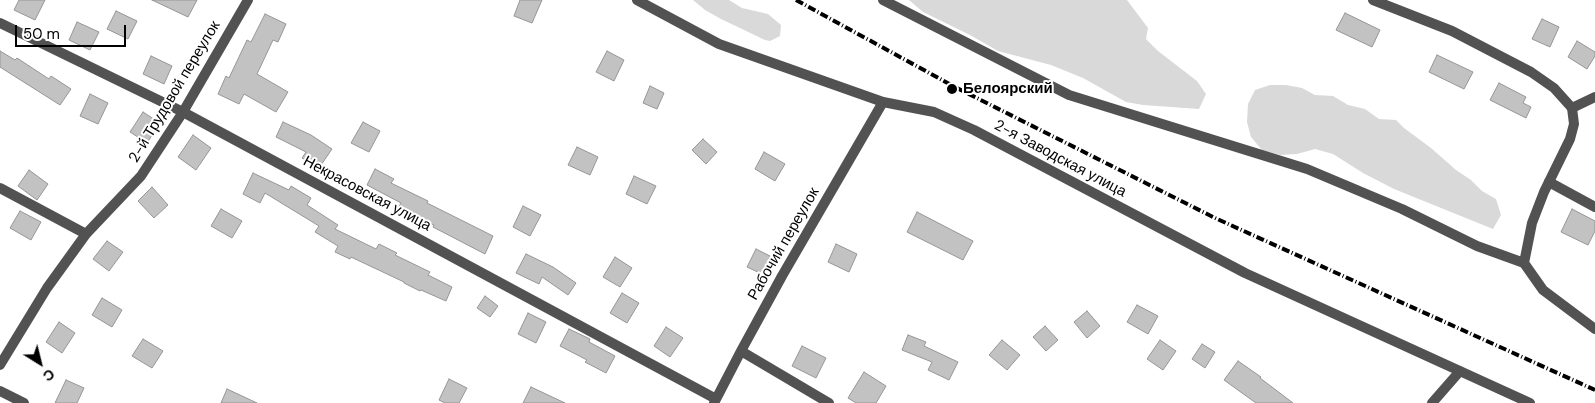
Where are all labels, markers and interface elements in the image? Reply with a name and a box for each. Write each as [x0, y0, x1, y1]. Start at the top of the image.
scale bar [18, 15, 129, 47]
street label: 2-й Трудовой переулок [126, 18, 224, 166]
text: 50 m [23, 24, 60, 44]
place label: Белоярский [963, 80, 1053, 98]
marker: Белоярский [945, 82, 959, 96]
street label: 2-я Заводская улица [991, 117, 1129, 201]
street label: Некрасовская улица [300, 153, 434, 235]
street label: Рабочий переулок [744, 185, 824, 303]
north arrow [15, 338, 65, 388]
text: С [39, 365, 58, 385]

